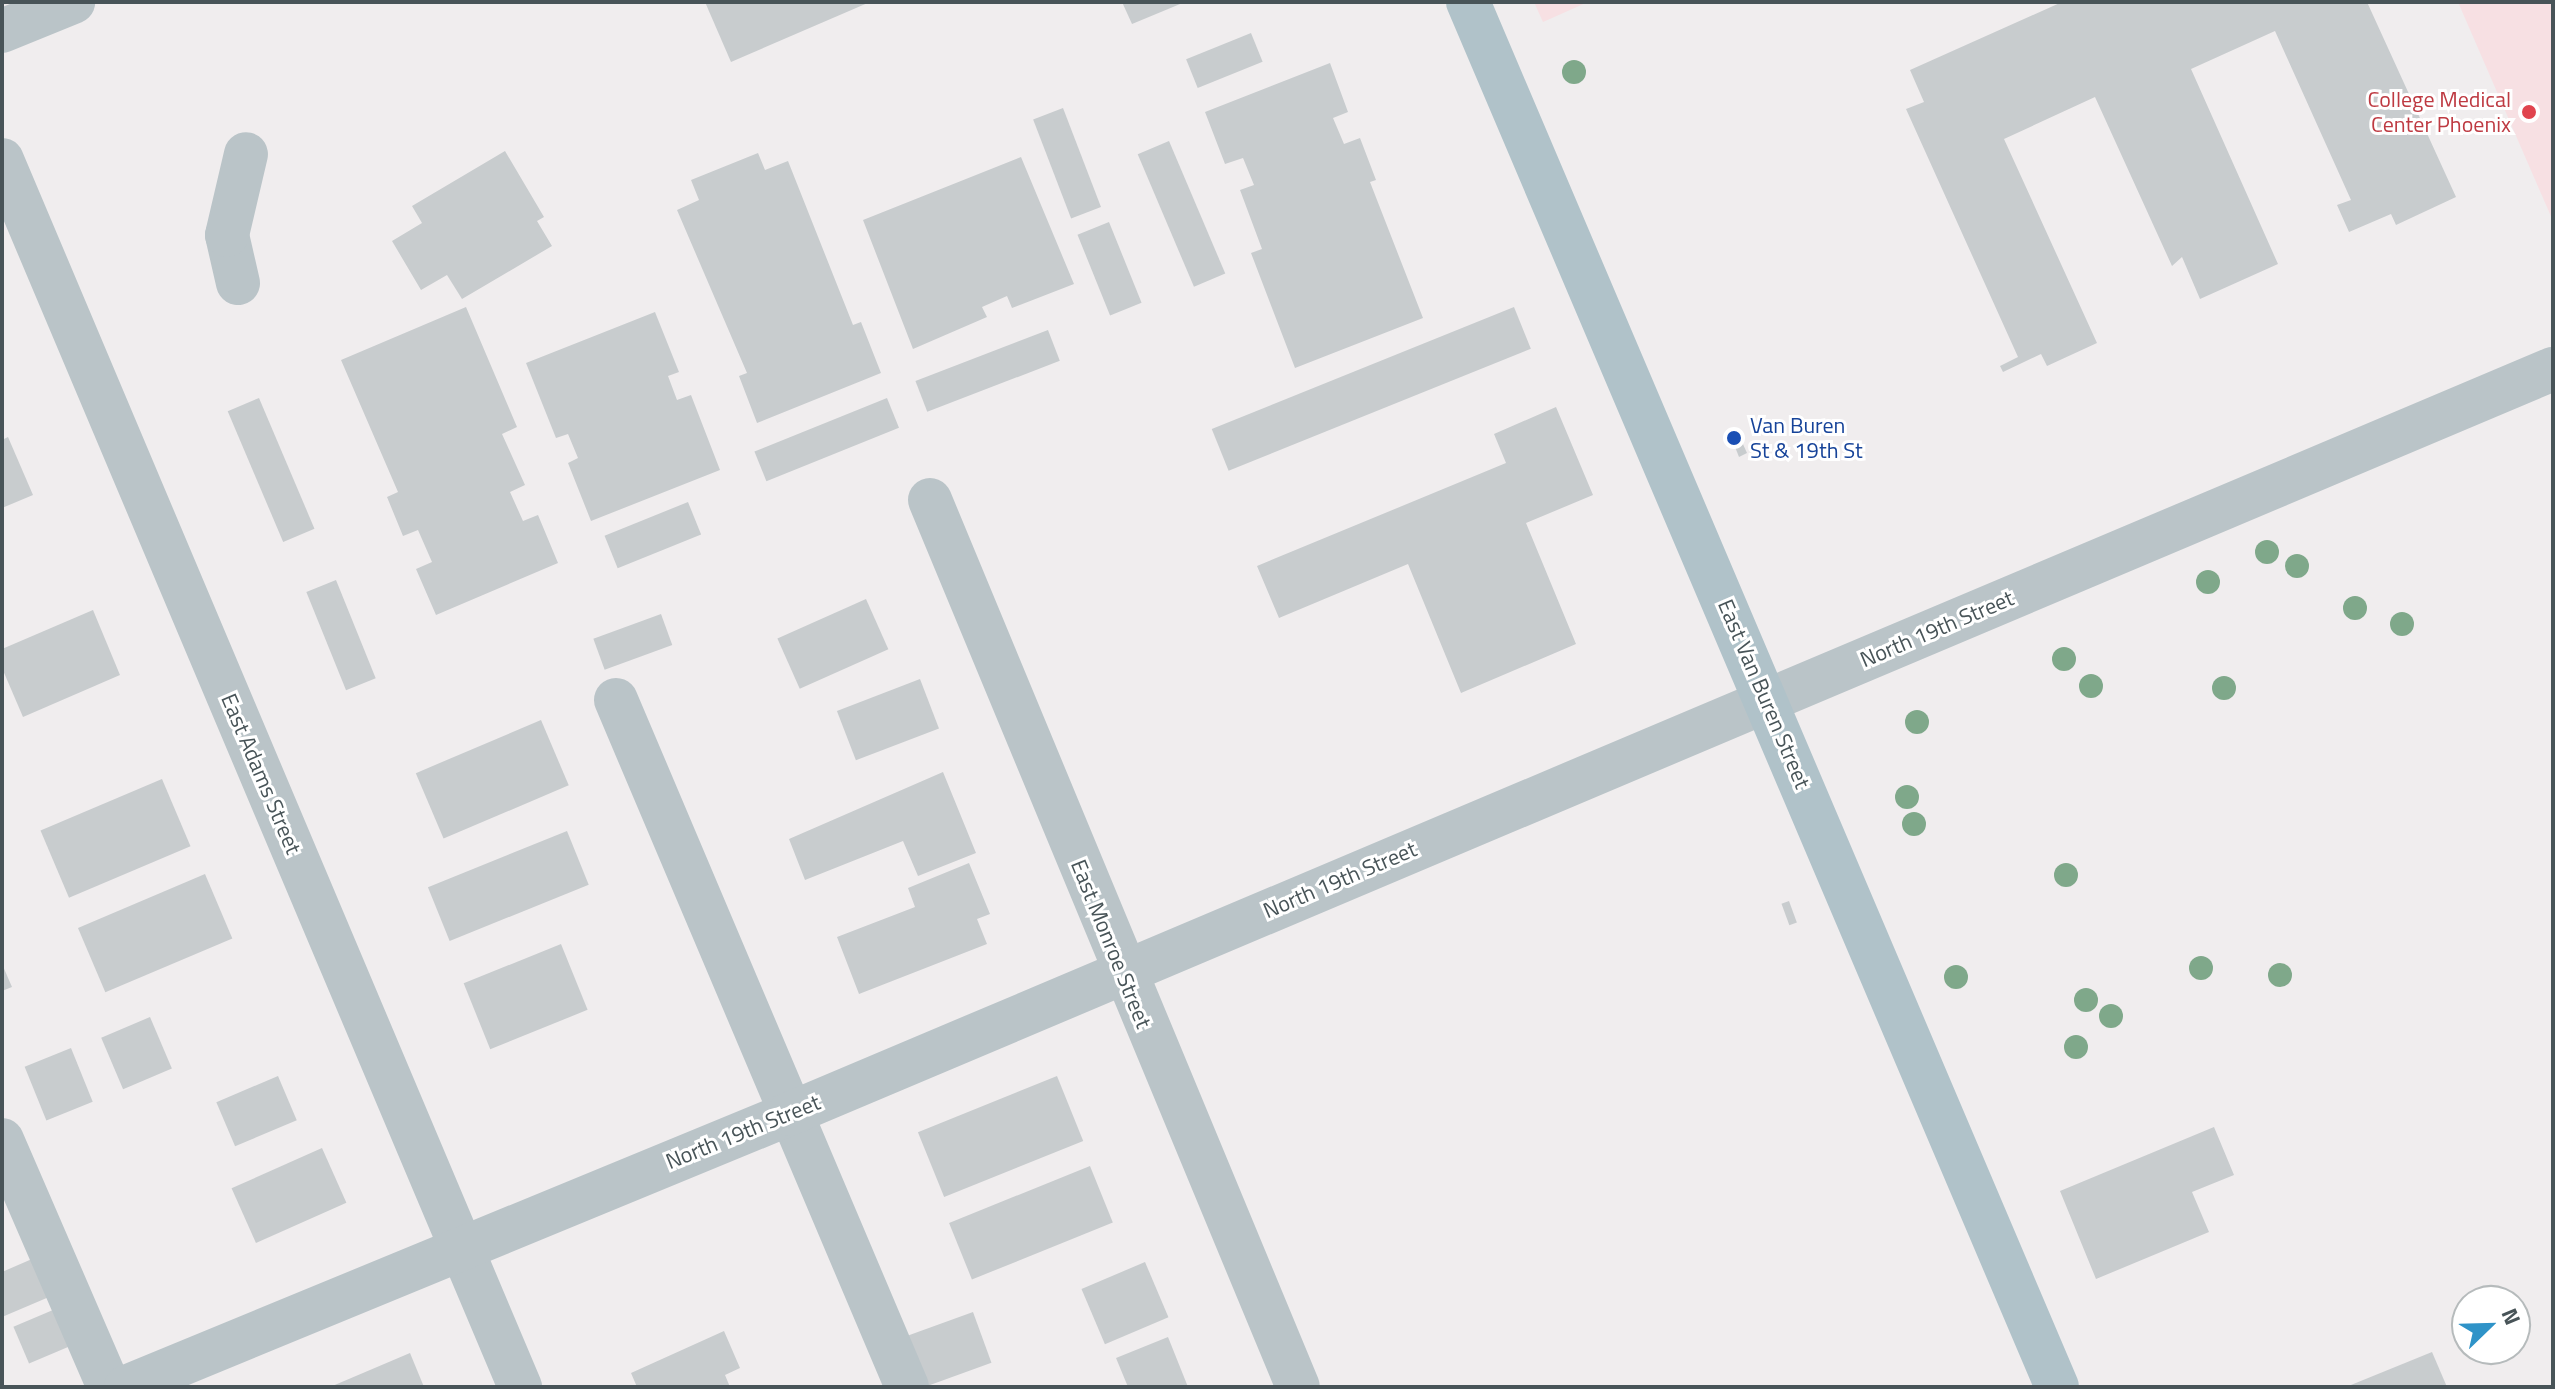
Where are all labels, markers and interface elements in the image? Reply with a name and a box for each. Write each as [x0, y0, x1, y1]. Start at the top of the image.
place label: College Medical Center Phoenix [2367, 86, 2511, 138]
marker: College Medical Center Phoenix [2518, 101, 2540, 123]
place label: Van Buren St & 19th St [1750, 412, 1863, 464]
marker: Van Buren St & 19th St [1725, 429, 1743, 447]
street label: North 19th Street [1856, 585, 2018, 673]
street label: East Van Buren Street [1712, 595, 1816, 793]
street label: East Adams Street [215, 690, 307, 858]
street label: North 19th Street [1259, 836, 1421, 924]
street label: East Monroe Street [1065, 856, 1157, 1032]
street label: North 19th Street [662, 1089, 824, 1175]
north arrow [2451, 1285, 2531, 1365]
text: N [2493, 1303, 2530, 1330]

